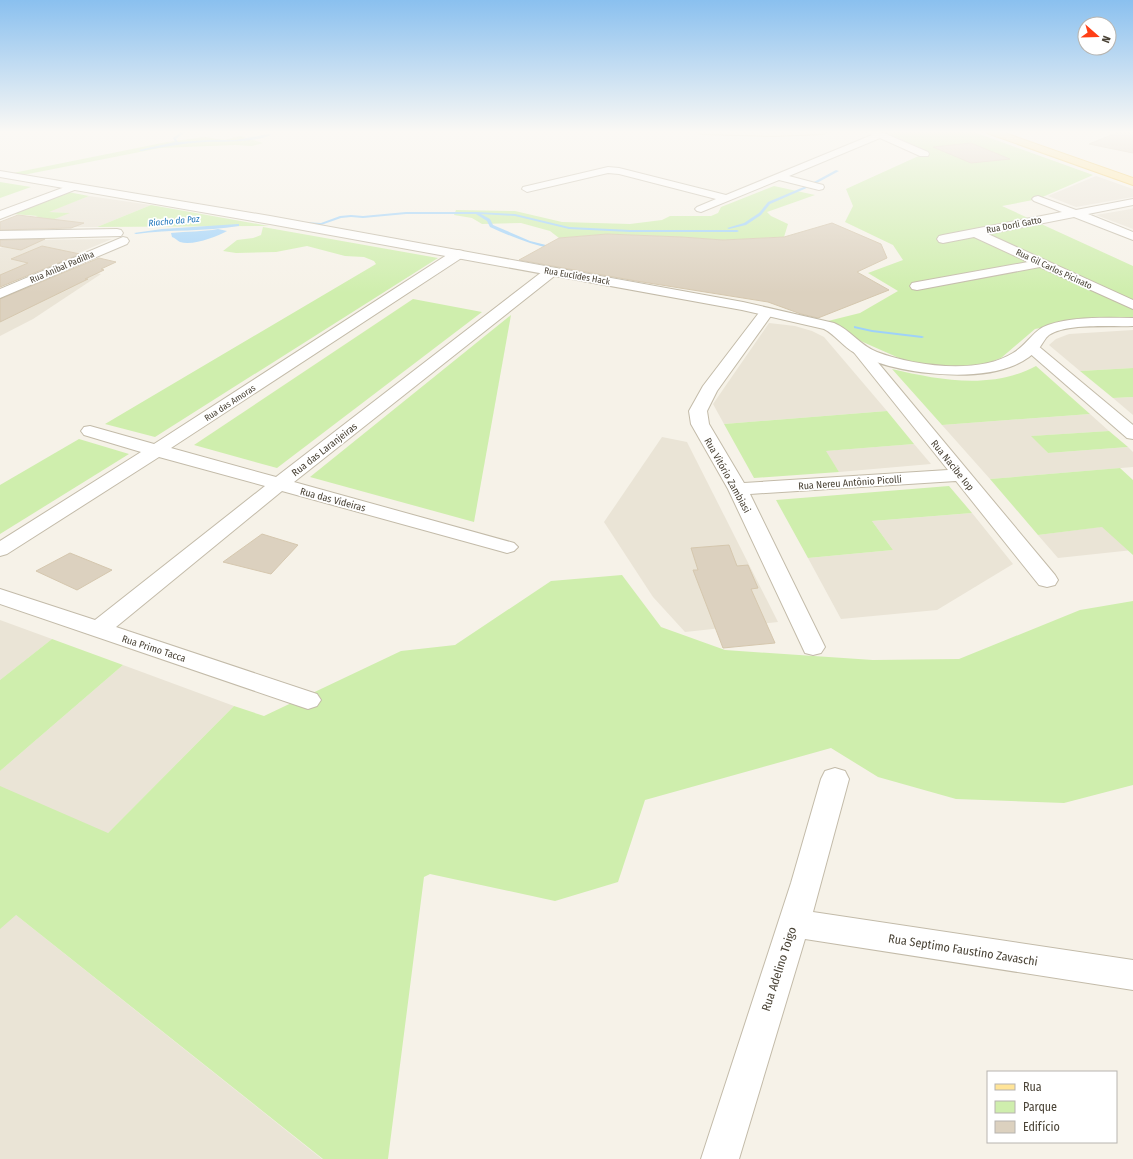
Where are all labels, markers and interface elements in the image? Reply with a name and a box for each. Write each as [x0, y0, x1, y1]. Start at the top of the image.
north arrow [1077, 16, 1117, 56]
text: N [1099, 34, 1113, 45]
water label: Riacho da Paz [148, 214, 200, 228]
street label: Rua Dorli Gatto [986, 215, 1043, 235]
street label: Rua Gil Carlos Picinato [1014, 247, 1094, 291]
street label: Rua Anibal Padilha [28, 249, 96, 285]
street label: Rua Euclides Hack [543, 265, 611, 287]
street label: Rua das Amoras [203, 383, 257, 423]
street label: Rua das Laranjeiras [290, 421, 360, 479]
street label: Rua Vitório Zambiasi [701, 436, 753, 515]
street label: Rua Nacibe Iop [928, 438, 976, 493]
street label: Rua Nereu Antônio Picolli [798, 473, 902, 493]
street label: Rua das Videiras [299, 485, 367, 514]
street label: Rua Primo Tacca [120, 633, 187, 665]
street label: Rua Adelino Toigo [759, 925, 799, 1013]
street label: Rua Septimo Faustino Zavaschi [887, 931, 1039, 969]
legend [987, 1071, 1117, 1143]
text: Rua [1023, 1080, 1042, 1094]
text: Parque [1023, 1100, 1057, 1114]
text: Edifício [1023, 1120, 1060, 1134]

